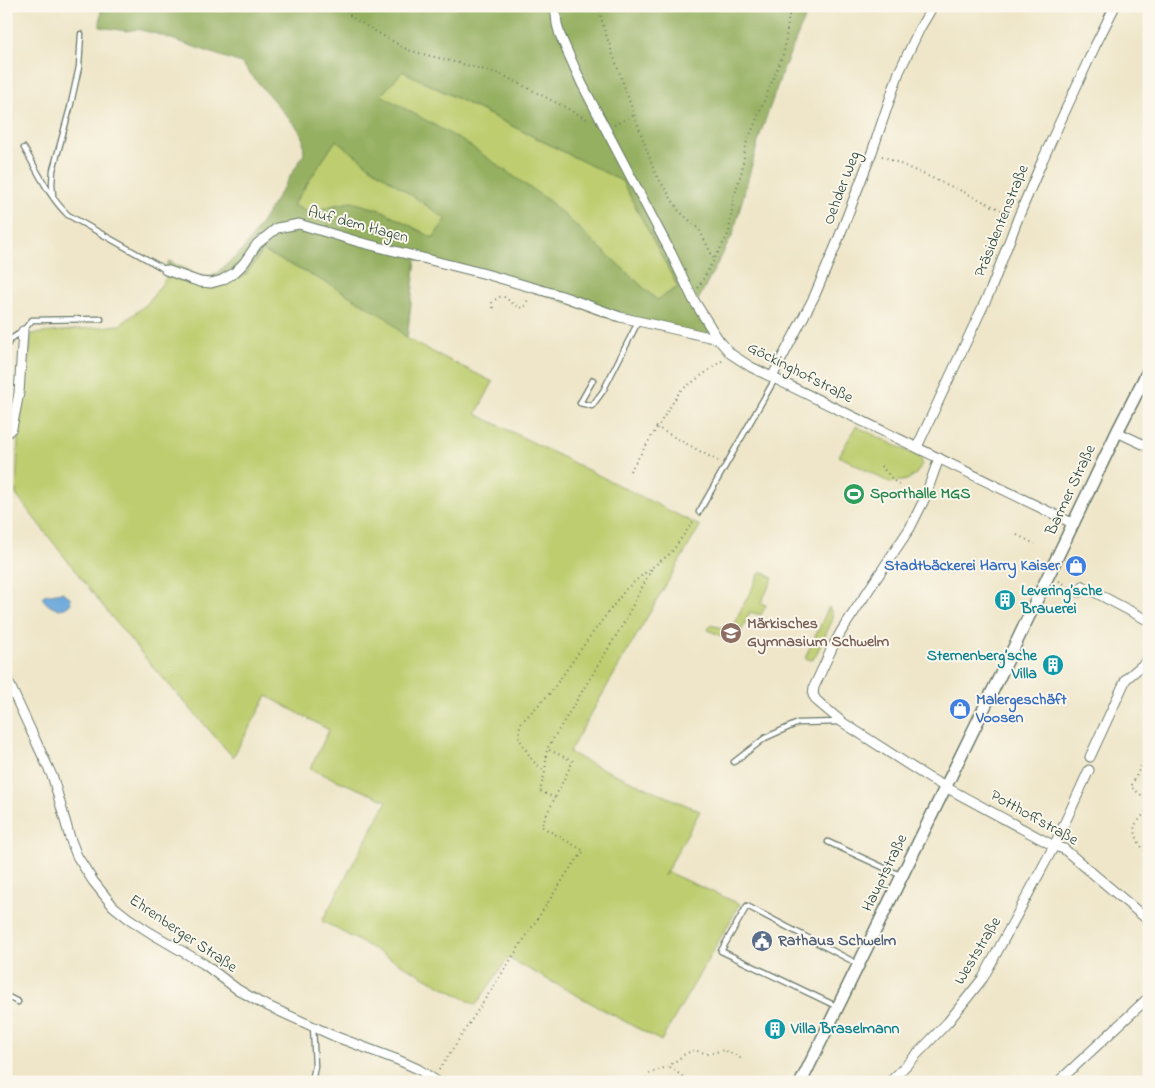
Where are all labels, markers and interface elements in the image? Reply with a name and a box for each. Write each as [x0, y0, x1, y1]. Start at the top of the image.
street label: Oehder Weg [817, 148, 867, 228]
street label: Präsidentenstraße [968, 160, 1036, 281]
street label: Auf dem Hagen [305, 200, 411, 250]
street label: Göckinghofstraße [743, 336, 858, 410]
street label: Barmer Straße [1039, 440, 1103, 540]
sports icon: Sporthalle MGS [842, 482, 866, 506]
place label: Sporthalle MGS [870, 482, 970, 506]
place label: Stadtbäckerei Harry Kaiser [884, 554, 1061, 579]
shop icon: Stadtbäckerei Harry Kaiser [1064, 554, 1088, 578]
place label: Levering’sche Brauerei [1020, 579, 1103, 621]
building icon: Levering’sche Brauerei [993, 588, 1017, 612]
place label: Märkisches Gymnasium Schwelm [747, 612, 890, 655]
school or university icon: Märkisches Gymnasium Schwelm [719, 621, 743, 645]
place label: Sternenberg’sche Villa [927, 644, 1038, 686]
building icon: Sternenberg’sche Villa [1041, 653, 1065, 677]
place label: Malergeschäft Voosen [975, 688, 1067, 730]
shop icon: Malergeschäft Voosen [948, 697, 972, 721]
street label: Potthoffstraße [986, 784, 1083, 853]
street label: Hauptstraße [856, 829, 915, 916]
street label: Ehrenberger Straße [124, 889, 243, 980]
street label: Weststraße [948, 912, 1008, 990]
public building icon: Rathaus Schwelm [750, 929, 774, 953]
place label: Rathaus Schwelm [777, 929, 897, 953]
building icon: Villa Braselmann [763, 1017, 787, 1041]
place label: Villa Braselmann [790, 1017, 900, 1041]

